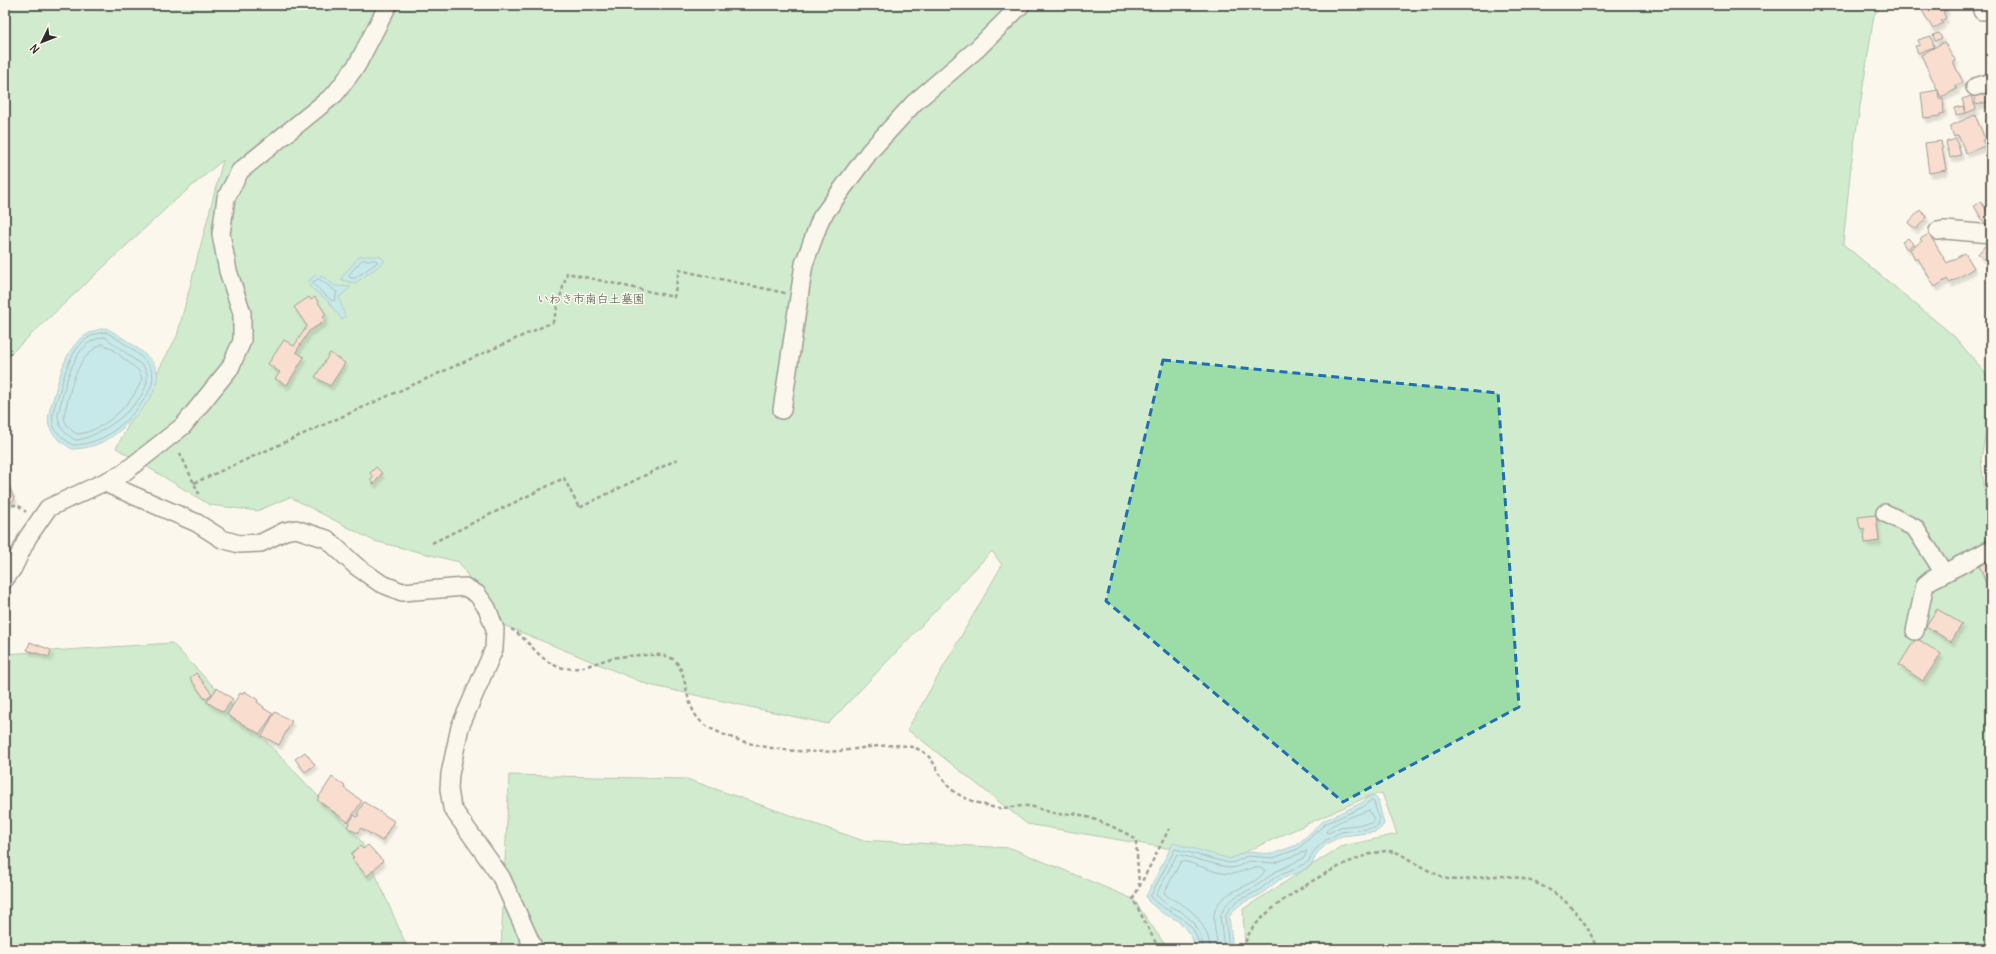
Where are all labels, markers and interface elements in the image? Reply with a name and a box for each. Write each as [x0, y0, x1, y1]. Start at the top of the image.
north arrow [22, 22, 62, 62]
text: N [27, 41, 42, 56]
park label: いわき市南白土墓園 [537, 291, 645, 306]

